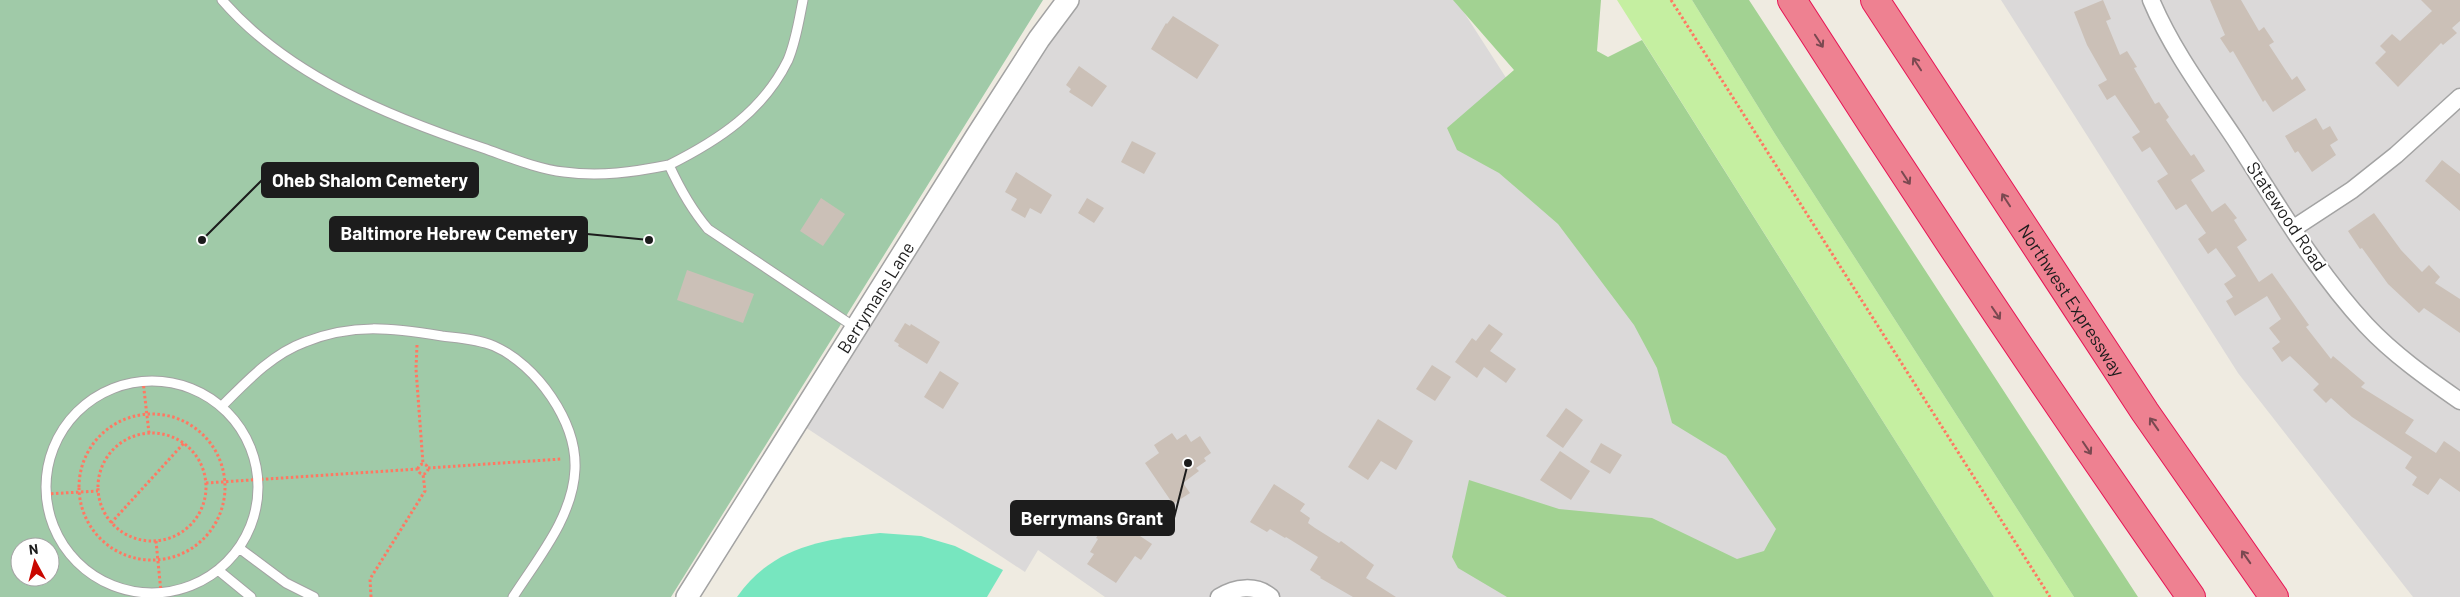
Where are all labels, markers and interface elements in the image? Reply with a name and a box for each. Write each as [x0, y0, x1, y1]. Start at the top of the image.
one-way arrow [1813, 34, 1824, 48]
one-way arrow [1912, 58, 1922, 72]
street label: Statewood Road [2242, 157, 2332, 275]
callout: Oheb Shalom Cemetery [262, 163, 478, 197]
text: Oheb Shalom Cemetery [272, 168, 468, 191]
one-way arrow [1901, 171, 1911, 185]
one-way arrow [2001, 194, 2011, 208]
callout: Baltimore Hebrew Cemetery [330, 217, 587, 251]
street label: Northwest Expressway [2014, 220, 2130, 381]
text: Baltimore Hebrew Cemetery [340, 221, 578, 244]
street label: Berrymans Lane [832, 237, 919, 357]
one-way arrow [1991, 306, 2001, 320]
one-way arrow [2149, 417, 2159, 431]
one-way arrow [2082, 441, 2092, 455]
callout: Berrymans Grant [1011, 501, 1174, 535]
text: Berrymans Grant [1021, 506, 1163, 529]
north arrow [10, 537, 60, 587]
text: N [28, 540, 39, 558]
one-way arrow [2241, 550, 2251, 564]

